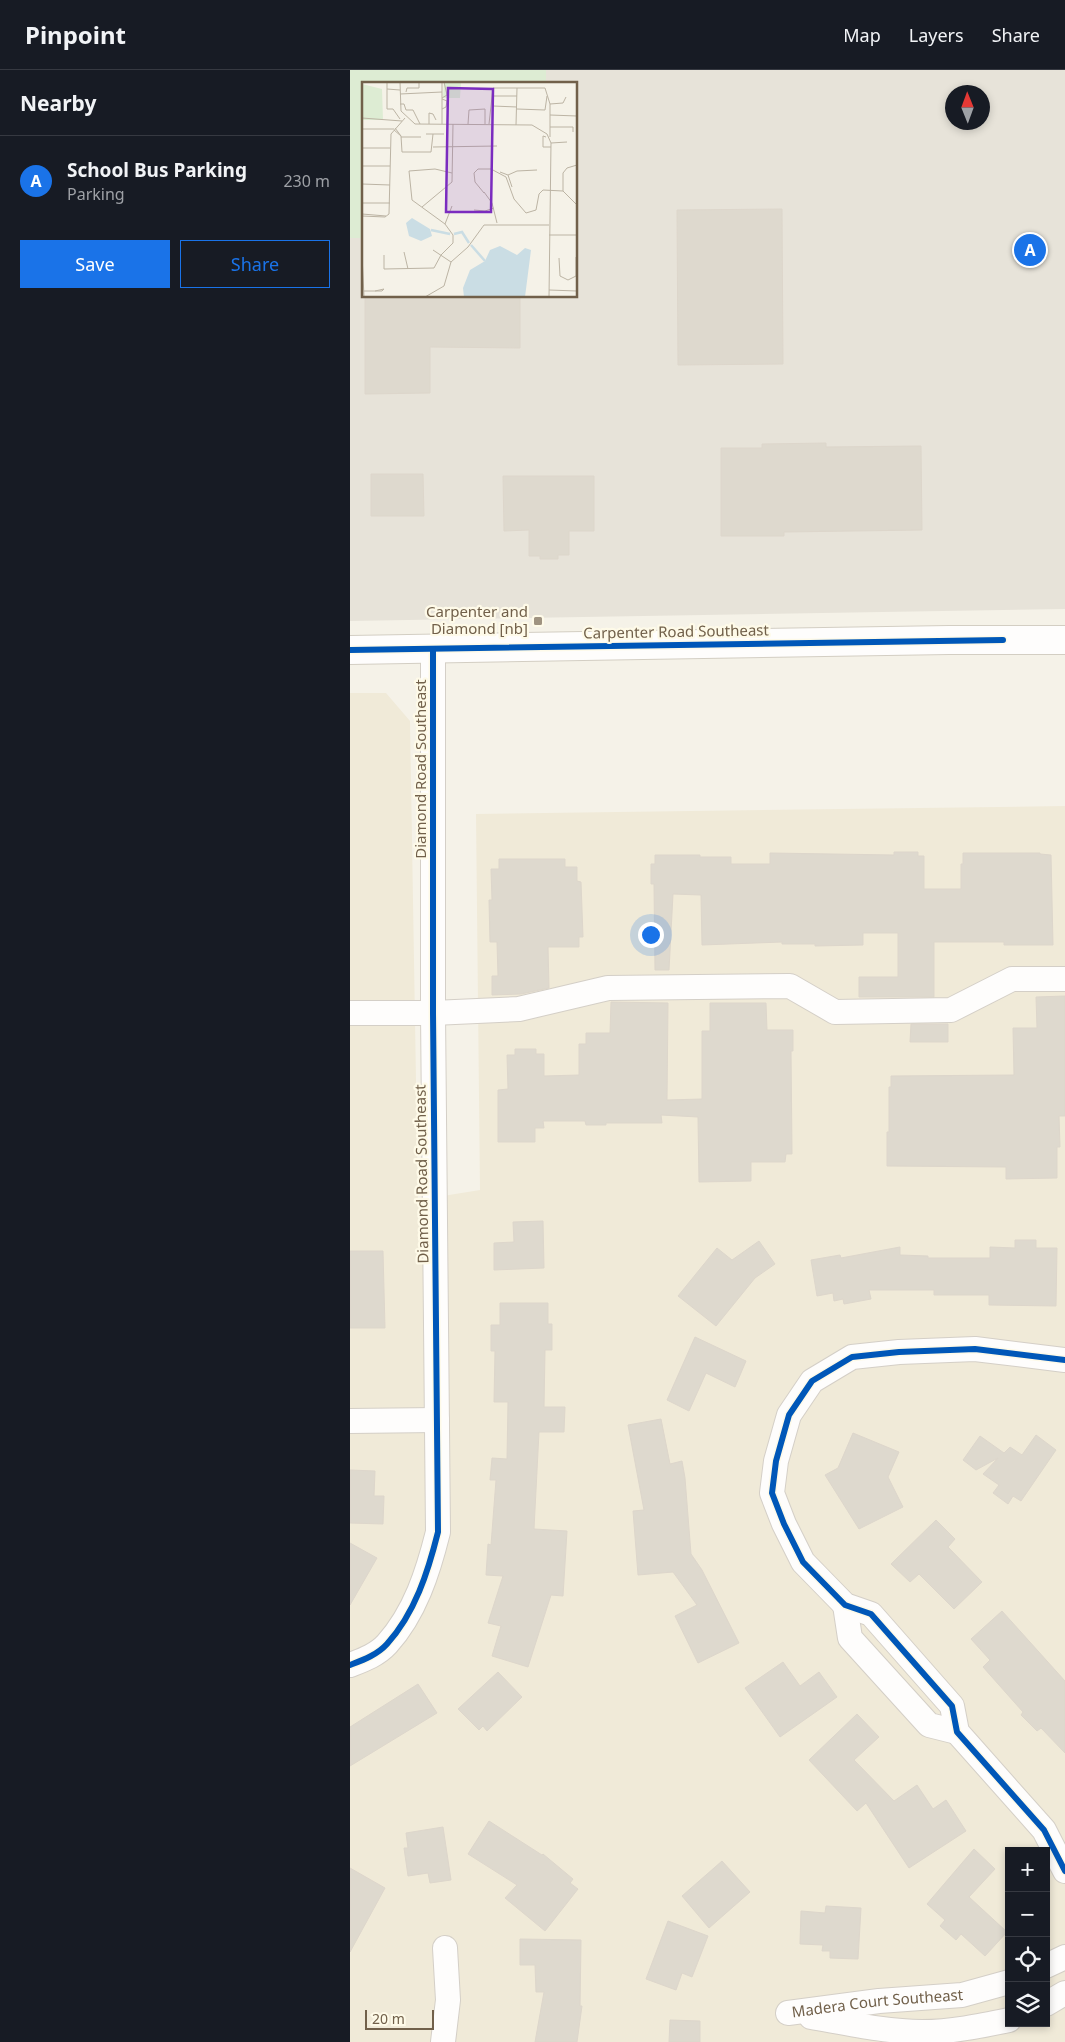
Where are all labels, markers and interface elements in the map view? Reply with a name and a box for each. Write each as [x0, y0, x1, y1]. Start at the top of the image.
text: Pinpoint [25, 18, 126, 51]
text: Map [843, 23, 881, 47]
text: Layers [909, 23, 964, 47]
text: Share [992, 23, 1040, 47]
inset map [362, 82, 578, 298]
north arrow [945, 85, 990, 130]
text: Nearby [20, 89, 96, 117]
text: School Bus Parking [67, 157, 247, 183]
text: A [30, 170, 42, 192]
text: 230 m [283, 170, 330, 192]
text: Parking [67, 183, 125, 205]
pin: A [1014, 231, 1046, 269]
button: Save [20, 240, 170, 288]
button: Share [180, 240, 330, 288]
place label: Carpenter and Diamond [nb] [426, 601, 528, 638]
marker: Carpenter and Diamond [nb] [532, 615, 544, 627]
street label: Carpenter Road Southeast [583, 619, 770, 643]
street label: Diamond Road Southeast [410, 679, 430, 859]
your location [638, 922, 664, 948]
street label: Diamond Road Southeast [409, 1084, 433, 1264]
map controls [1005, 1847, 1050, 2027]
button: + [1005, 1847, 1050, 1892]
button: − [1005, 1892, 1050, 1937]
button: locate [1005, 1937, 1050, 1982]
button: layers [1005, 1982, 1050, 2027]
street label: Madera Court Southeast [790, 1984, 964, 2021]
scale bar [365, 2007, 434, 2030]
text: 20 m [372, 2009, 405, 2028]

